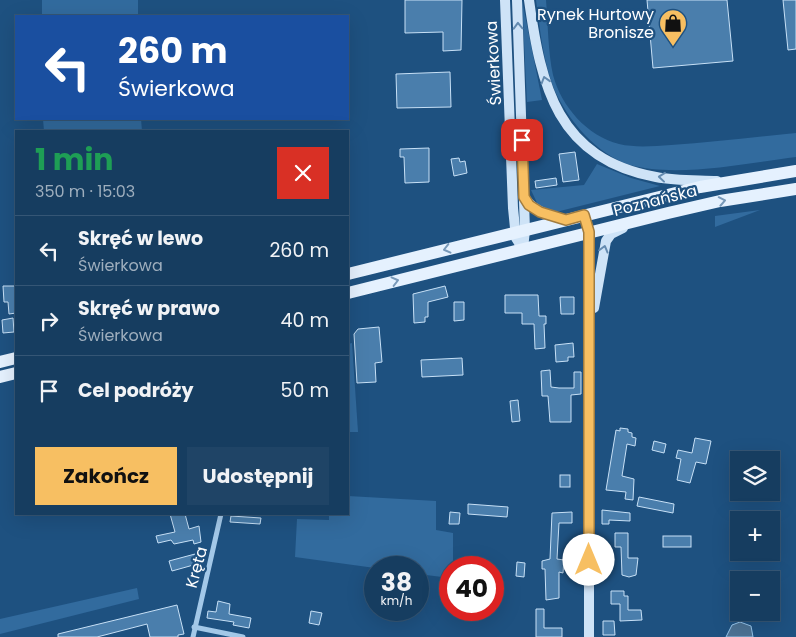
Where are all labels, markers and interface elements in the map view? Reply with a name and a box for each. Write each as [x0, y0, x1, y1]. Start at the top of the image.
place label: Rynek Hurtowy Bronisze [537, 3, 654, 44]
shop icon: Rynek Hurtowy Bronisze [658, 8, 688, 47]
street label: Świerkowa [480, 20, 507, 106]
one-way arrow [513, 22, 523, 30]
text: 260 m [118, 26, 228, 75]
icon: left [35, 35, 100, 100]
text: Świerkowa [118, 73, 235, 104]
one-way arrow [540, 77, 550, 85]
pin [501, 119, 543, 161]
icon: arrive [508, 126, 536, 154]
text: 1 min [35, 138, 113, 181]
button: close [277, 147, 329, 199]
one-way arrow [658, 172, 666, 183]
street label: Poznańska [611, 179, 699, 222]
text: 350 m · 15:03 [35, 180, 135, 203]
one-way arrow [717, 196, 726, 206]
text: Skręć w lewo [78, 225, 203, 252]
icon: left [35, 237, 63, 265]
text: 260 m [269, 237, 329, 264]
one-way arrow [443, 244, 451, 254]
one-way arrow [598, 244, 609, 253]
text: Świerkowa [78, 254, 163, 277]
one-way arrow [390, 276, 399, 287]
text: Skręć w prawo [78, 295, 220, 322]
icon: right [35, 307, 63, 335]
text: 40 m [280, 307, 329, 334]
text: Świerkowa [78, 324, 163, 347]
icon: arrive [35, 377, 63, 405]
text: Cel podróży [78, 377, 193, 404]
text: 50 m [280, 377, 329, 404]
button: Zakończ [35, 447, 177, 505]
button: Udostępnij [187, 447, 329, 505]
map controls [730, 451, 780, 621]
button: layers [730, 451, 780, 501]
button: + [730, 511, 780, 561]
position arrow [562, 533, 614, 585]
street label: Kręta [180, 544, 213, 590]
speed limit sign: 40 [439, 556, 504, 621]
text: 38 [381, 565, 412, 600]
button: − [730, 571, 780, 621]
text: km/h [381, 592, 412, 609]

